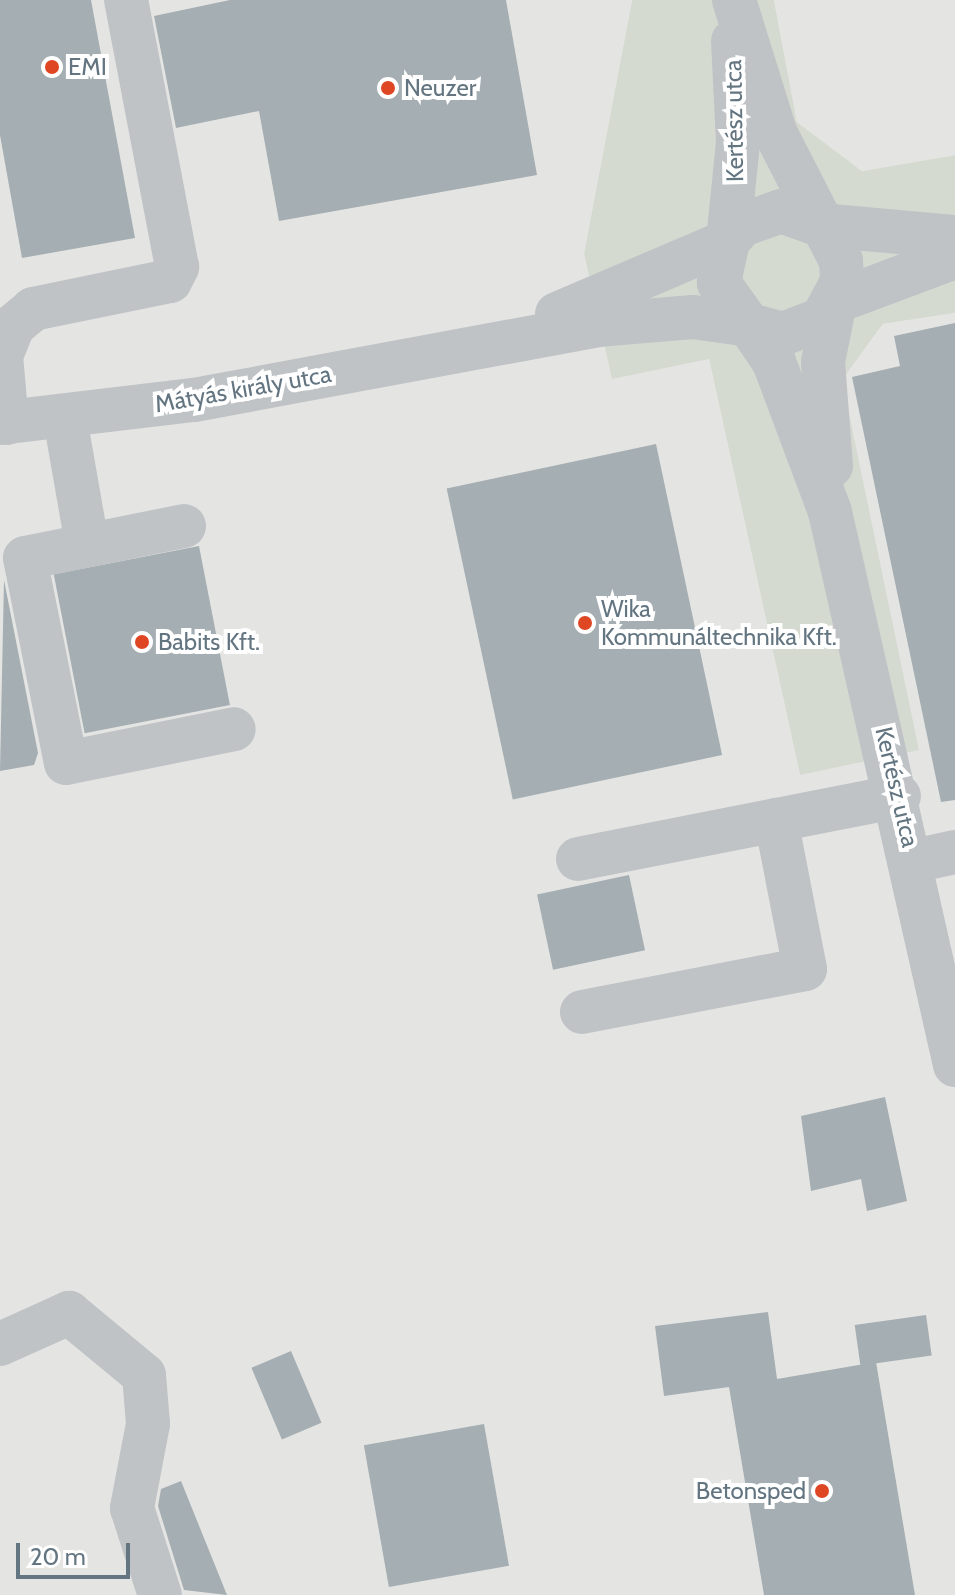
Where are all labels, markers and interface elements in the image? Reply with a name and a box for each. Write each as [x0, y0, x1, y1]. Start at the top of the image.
place label: EMI [68, 53, 107, 81]
marker: EMI [43, 58, 61, 76]
street label: Kertész utca [719, 59, 749, 183]
place label: Neuzer [404, 74, 476, 102]
marker: Neuzer [379, 79, 397, 97]
street label: Mátyás király utca [153, 359, 333, 419]
place label: Wika Kommunáltechnika Kft. [601, 595, 837, 651]
marker: Wika Kommunáltechnika Kft. [576, 614, 594, 632]
place label: Babits Kft. [158, 628, 260, 656]
marker: Babits Kft. [133, 633, 151, 651]
street label: Kertész utca [869, 724, 925, 850]
place label: Betonsped [696, 1477, 806, 1505]
marker: Betonsped [813, 1482, 831, 1500]
scale bar [20, 1527, 134, 1577]
text: 20 m [30, 1542, 86, 1571]

